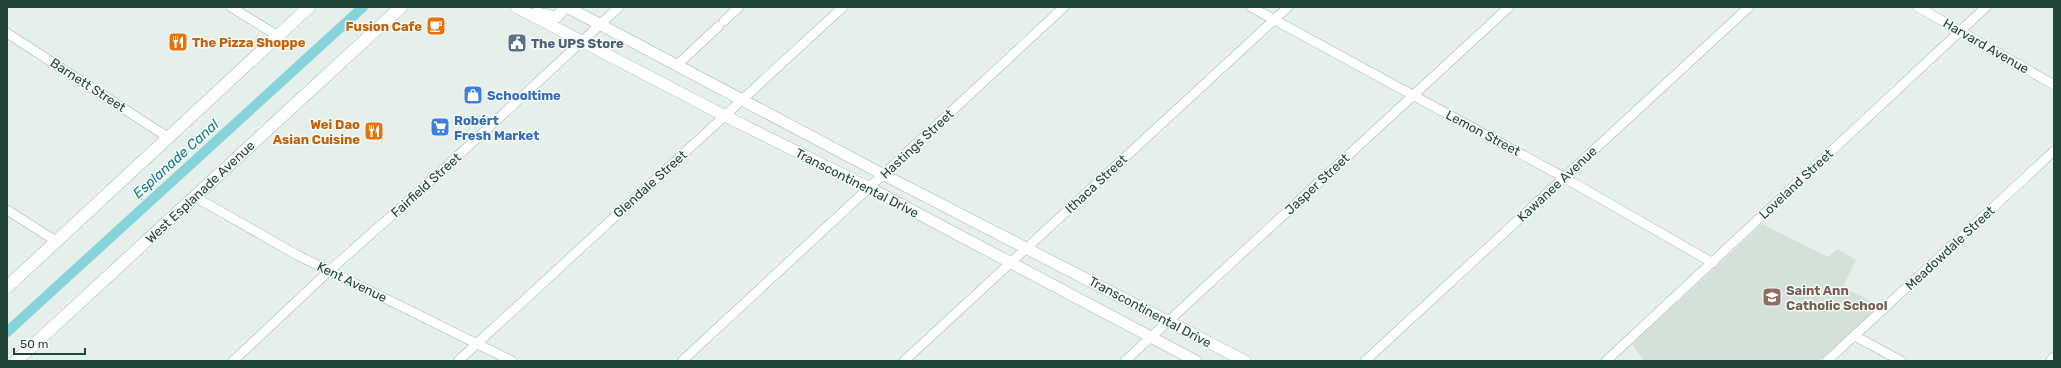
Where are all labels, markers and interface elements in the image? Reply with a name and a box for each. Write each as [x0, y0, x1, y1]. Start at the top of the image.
cafe icon: Fusion Cafe [425, 15, 447, 37]
street label: Harvard Avenue [1940, 15, 2032, 77]
place label: Fusion Cafe [346, 19, 422, 34]
restaurant icon: The Pizza Shoppe [167, 31, 189, 53]
public building icon: The UPS Store [506, 32, 528, 54]
place label: The Pizza Shoppe [192, 35, 306, 50]
place label: The UPS Store [531, 36, 624, 51]
street label: Barnett Street [47, 55, 129, 115]
shop icon: Schooltime [462, 84, 484, 106]
place label: Schooltime [487, 88, 561, 103]
street label: Hastings Street [877, 106, 957, 182]
street label: Lemon Street [1443, 107, 1523, 159]
place label: Robért Fresh Market [454, 113, 539, 143]
water label: Esplanade Canal [130, 116, 223, 202]
supermarket icon: Robért Fresh Market [429, 116, 451, 138]
place label: Wei Dao Asian Cuisine [273, 117, 360, 147]
restaurant icon: Wei Dao Asian Cuisine [363, 120, 385, 142]
street label: West Esplanade Avenue [142, 138, 258, 246]
street label: Kawanee Avenue [1514, 143, 1600, 225]
street label: Transcontinental Drive [793, 145, 921, 221]
street label: Loveland Street [1756, 146, 1836, 222]
street label: Glendale Street [610, 147, 690, 221]
street label: Fairfield Street [388, 150, 464, 220]
street label: Jasper Street [1282, 150, 1352, 218]
street label: Ithaca Street [1062, 152, 1130, 216]
street label: Meadowdale Street [1902, 203, 1998, 293]
street label: Kent Avenue [315, 259, 389, 305]
street label: Transcontinental Drive [1086, 273, 1214, 351]
place label: Saint Ann Catholic School [1786, 283, 1887, 313]
school or university icon: Saint Ann Catholic School [1761, 286, 1783, 308]
scale bar [14, 330, 85, 356]
text: 50 m [20, 337, 48, 351]

